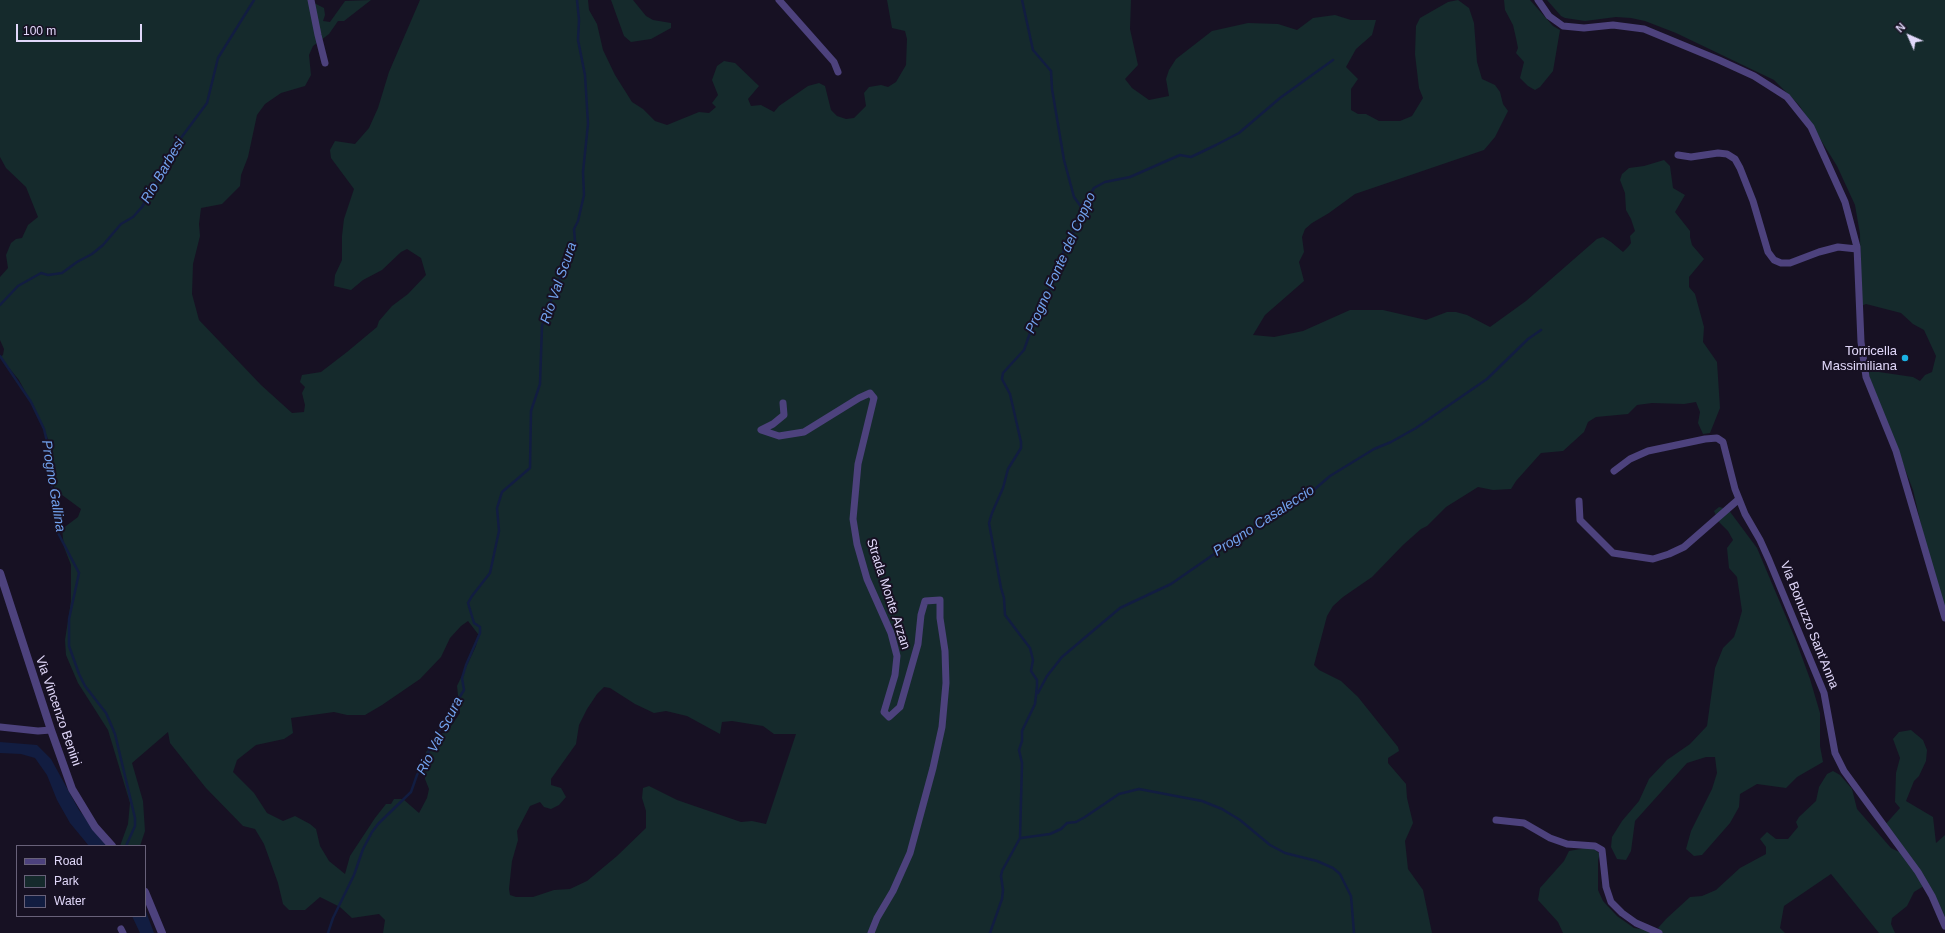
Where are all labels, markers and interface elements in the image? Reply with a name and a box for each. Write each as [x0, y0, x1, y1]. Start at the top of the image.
scale bar [18, 16, 144, 42]
north arrow [1889, 16, 1929, 56]
text: N [1893, 20, 1908, 35]
text: 100 m [23, 24, 56, 38]
water label: Rio Barbesi [138, 135, 188, 207]
water label: Progno Fonte del Coppo [1022, 190, 1100, 336]
water label: Rio Val Scura [537, 240, 581, 326]
place label: Torricella Massimiliana [1822, 343, 1897, 374]
marker: Torricella Massimiliana [1900, 353, 1910, 363]
water label: Progno Gallina [37, 439, 69, 533]
water label: Progno Casaleccio [1210, 482, 1318, 560]
street label: Strada Monte Arzan [863, 537, 913, 651]
street label: Via Bonuzzo Sant'Anna [1776, 559, 1842, 691]
street label: Via Vincenzo Benini [32, 654, 84, 768]
water label: Rio Val Scura [413, 694, 467, 778]
legend [16, 845, 146, 917]
text: Road [54, 854, 83, 868]
text: Park [54, 874, 79, 888]
text: Water [54, 894, 86, 908]

